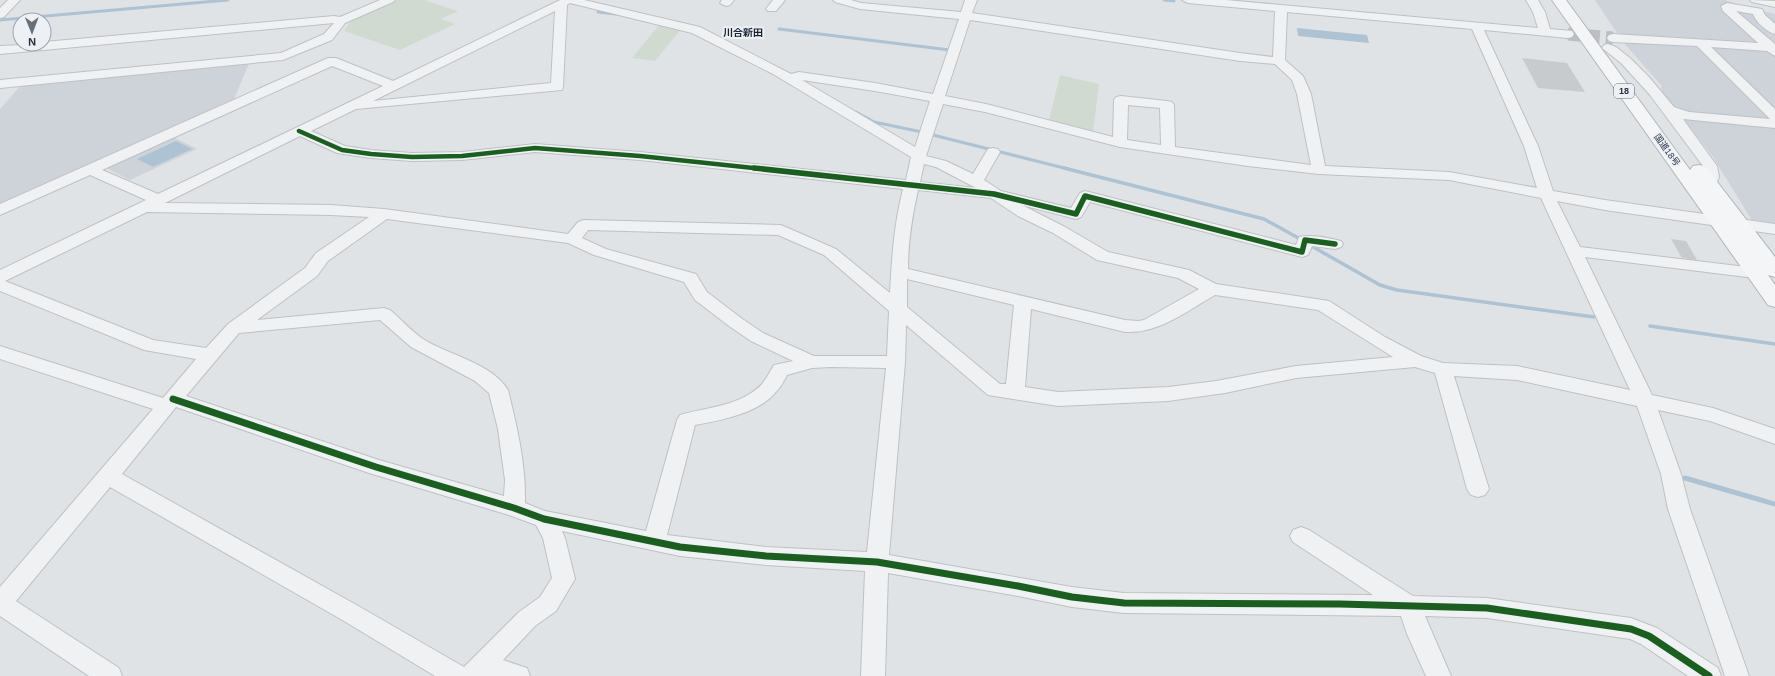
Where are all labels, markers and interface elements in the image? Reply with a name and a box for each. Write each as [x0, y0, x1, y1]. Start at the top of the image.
north arrow [12, 12, 52, 52]
district label: 川合新田 [723, 27, 763, 38]
text: N [28, 36, 36, 48]
road number: 18 [1614, 84, 1634, 98]
street label: 国道18号 [1652, 132, 1682, 168]

